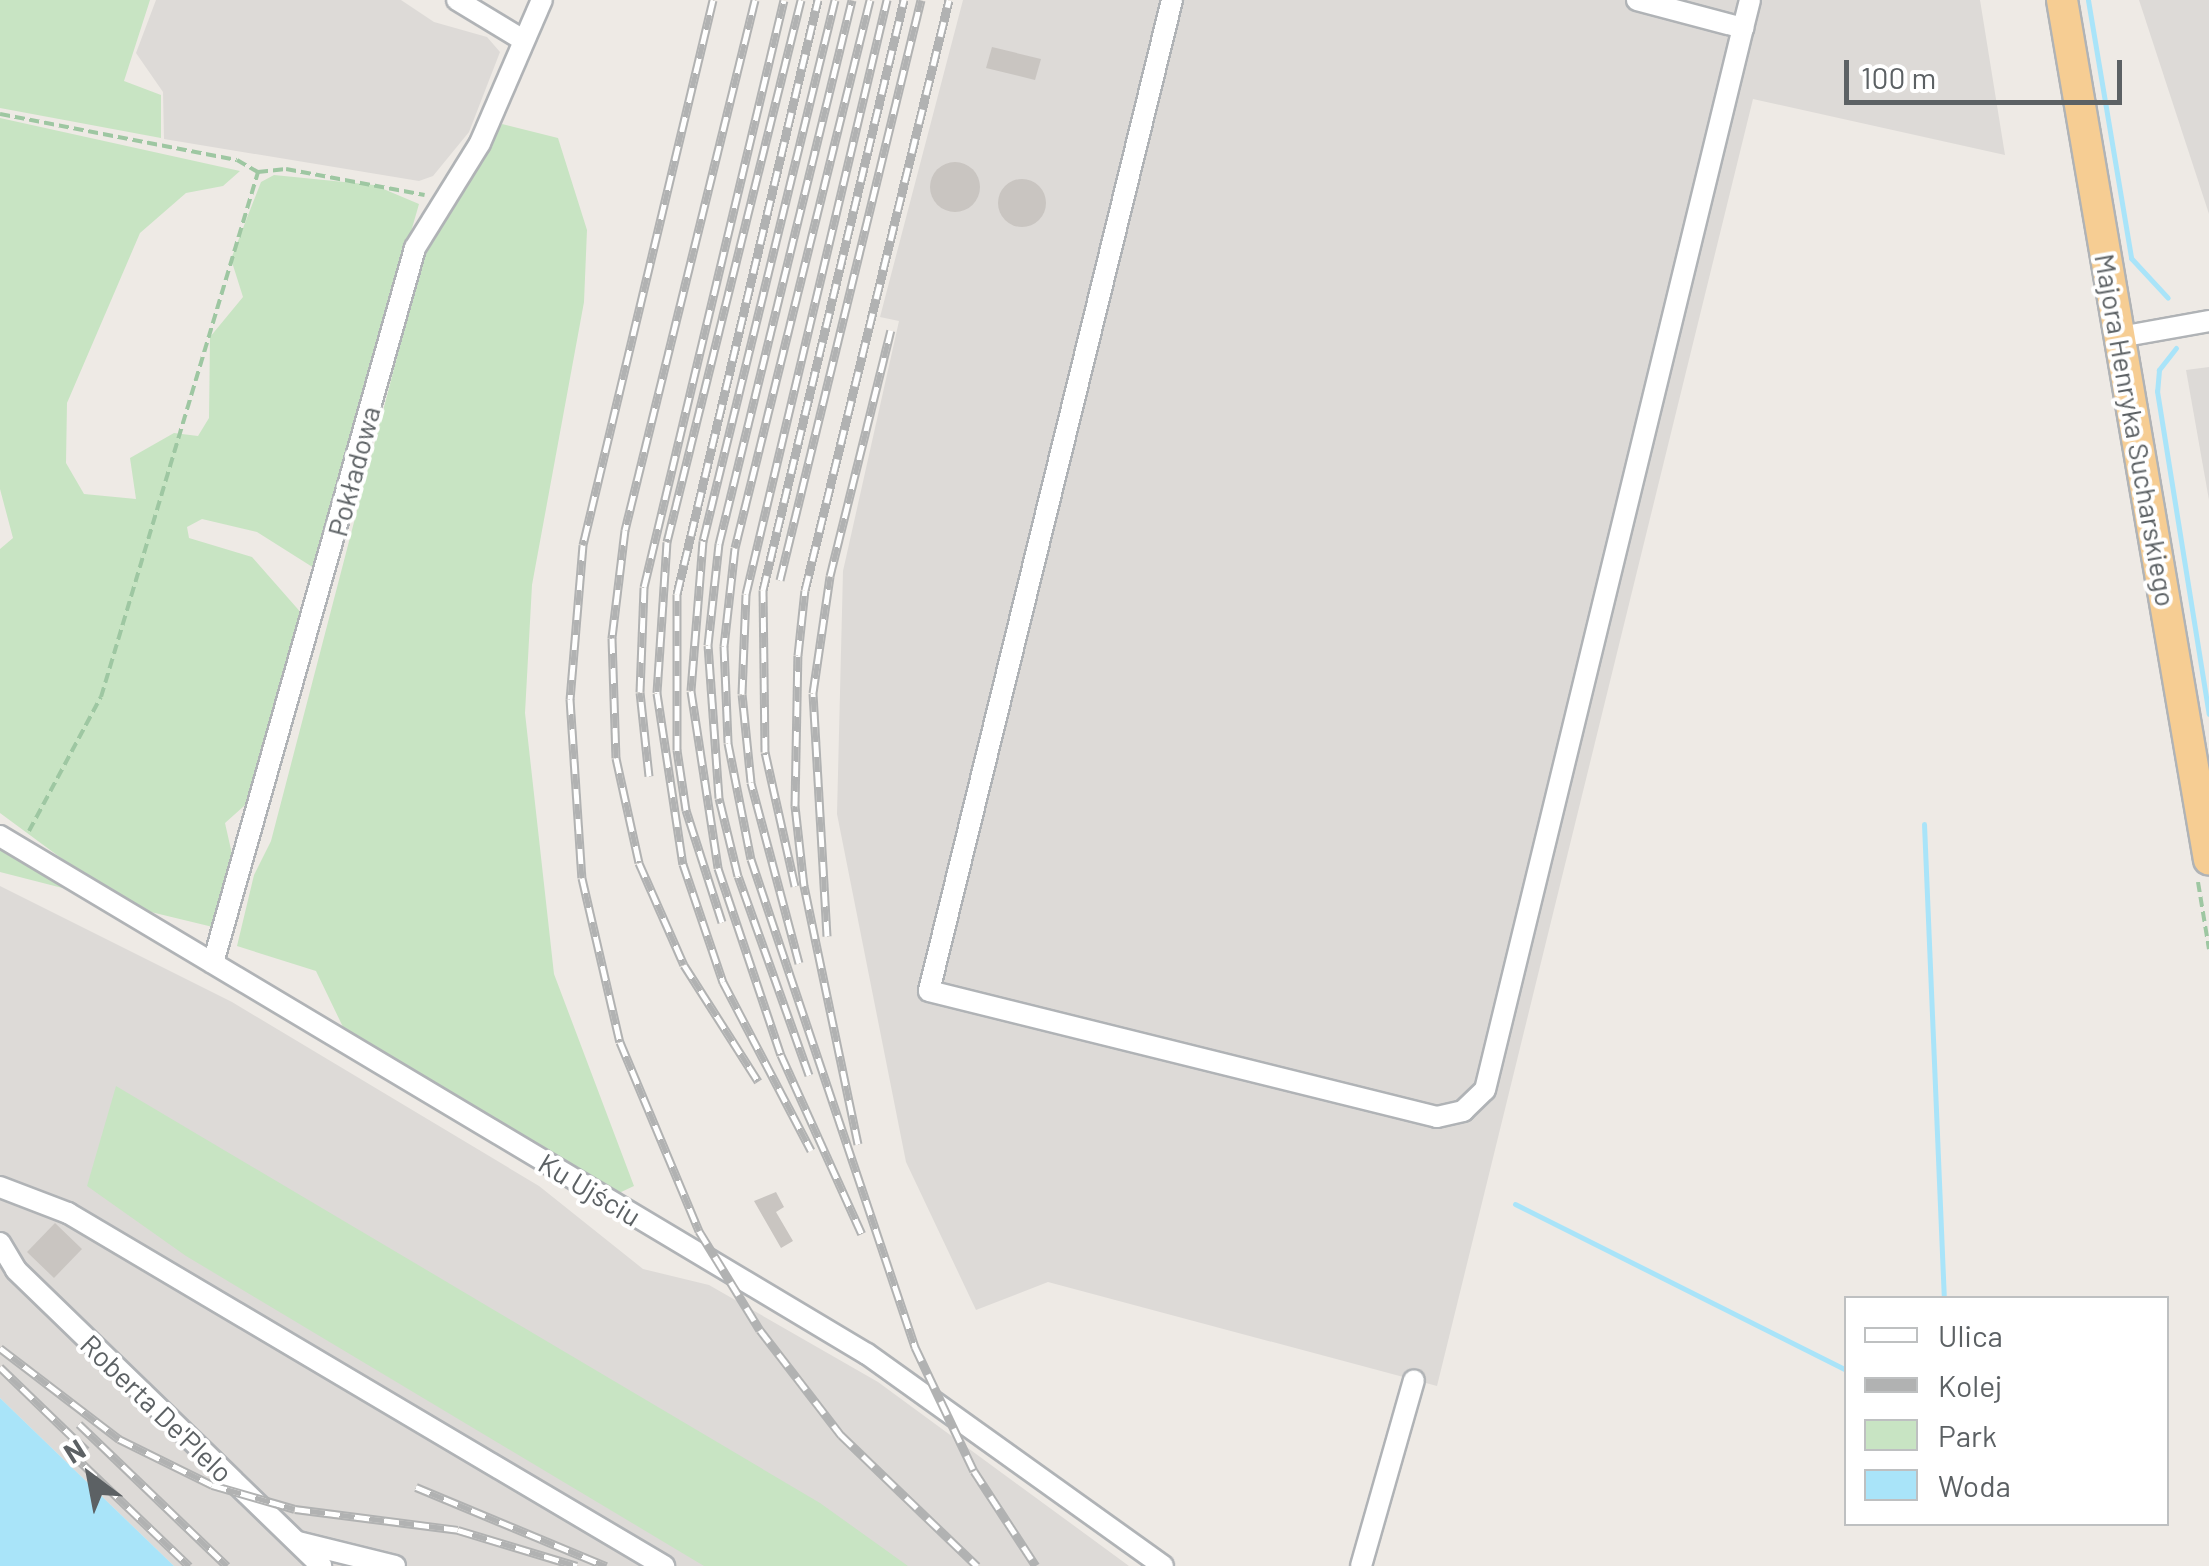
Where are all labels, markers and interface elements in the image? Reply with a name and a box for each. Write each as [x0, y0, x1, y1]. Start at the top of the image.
scale bar [1849, 40, 2126, 102]
text: 100 m [1861, 59, 1936, 95]
street label: Majora Henryka Sucharskiego [2088, 251, 2184, 609]
street label: Pokładowa [320, 402, 386, 540]
street label: Ku Ujściu [533, 1146, 647, 1232]
legend [1844, 1296, 2169, 1526]
text: Ulica [1938, 1317, 2003, 1353]
street label: Roberta De'Plelo [74, 1327, 240, 1489]
text: Kolej [1938, 1367, 2002, 1403]
text: Park [1938, 1417, 1997, 1453]
north arrow [40, 1426, 140, 1526]
text: N [57, 1431, 91, 1470]
text: Woda [1938, 1467, 2011, 1503]

